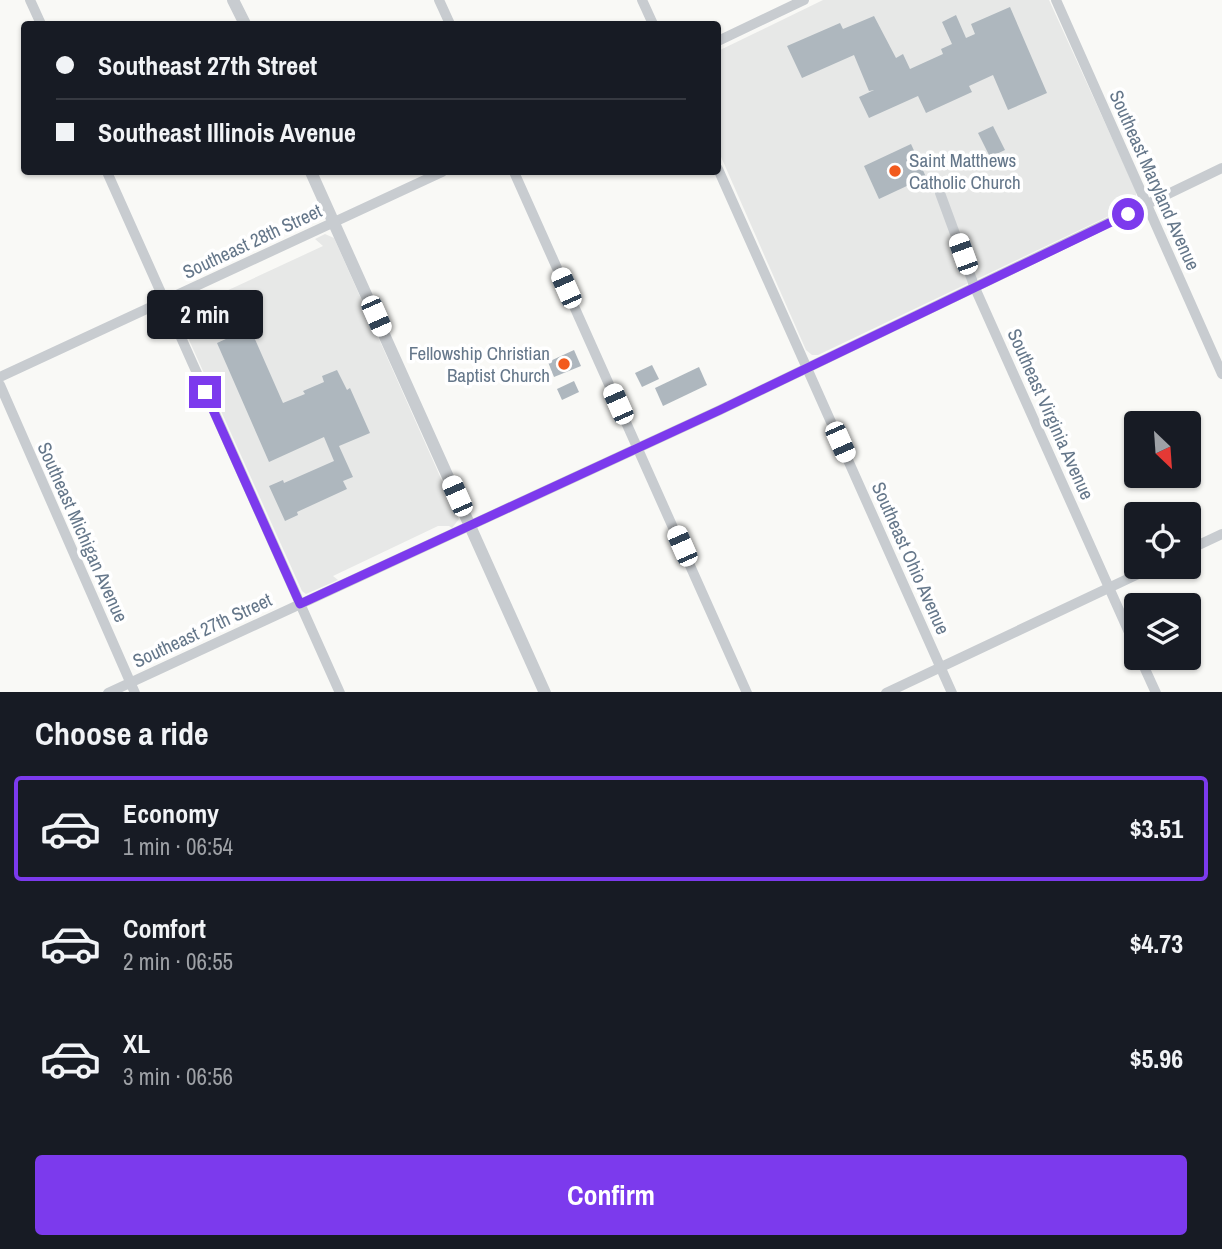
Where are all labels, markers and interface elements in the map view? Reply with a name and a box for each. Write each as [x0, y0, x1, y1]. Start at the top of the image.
text: Southeast 27th Street [98, 48, 317, 83]
street label: Southeast Maryland Avenue [1104, 86, 1206, 274]
text: Southeast Illinois Avenue [98, 115, 356, 150]
place label: Saint Matthews Catholic Church [909, 147, 1021, 195]
marker: Saint Matthews Catholic Church [887, 163, 903, 179]
street label: Southeast 28th Street [178, 197, 326, 285]
route start [1112, 198, 1144, 230]
car [946, 231, 981, 277]
car [548, 265, 585, 311]
callout: 2 min [147, 290, 263, 340]
car [358, 293, 395, 339]
text: 2 min [180, 299, 230, 330]
street label: Southeast Virginia Avenue [1002, 324, 1100, 504]
place label: Fellowship Christian Baptist Church [409, 340, 550, 388]
marker: Fellowship Christian Baptist Church [556, 356, 572, 372]
route end [189, 376, 221, 408]
car [600, 381, 637, 427]
north arrow [1124, 411, 1200, 488]
map controls [1124, 411, 1201, 670]
car [822, 419, 859, 465]
street label: Southeast Michigan Avenue [32, 438, 134, 626]
car [439, 473, 476, 519]
street label: Southeast Ohio Avenue [866, 478, 956, 638]
button: locate [1124, 502, 1201, 579]
car [664, 523, 701, 569]
street label: Southeast 27th Street [128, 586, 276, 674]
button: layers [1124, 593, 1201, 670]
text: Choose a ride [35, 712, 209, 755]
text: Economy [123, 796, 219, 831]
icon: car [39, 797, 102, 860]
text: $3.51 [1130, 811, 1183, 846]
text: 1 min · 06:54 [123, 831, 233, 862]
text: Comfort [123, 911, 206, 946]
icon: car [39, 912, 102, 975]
text: $4.73 [1130, 926, 1183, 961]
text: 2 min · 06:55 [123, 946, 233, 977]
text: XL [123, 1026, 150, 1061]
icon: car [39, 1027, 102, 1090]
text: $5.96 [1130, 1041, 1183, 1076]
text: 3 min · 06:56 [123, 1061, 233, 1092]
button: Confirm [35, 1155, 1187, 1235]

